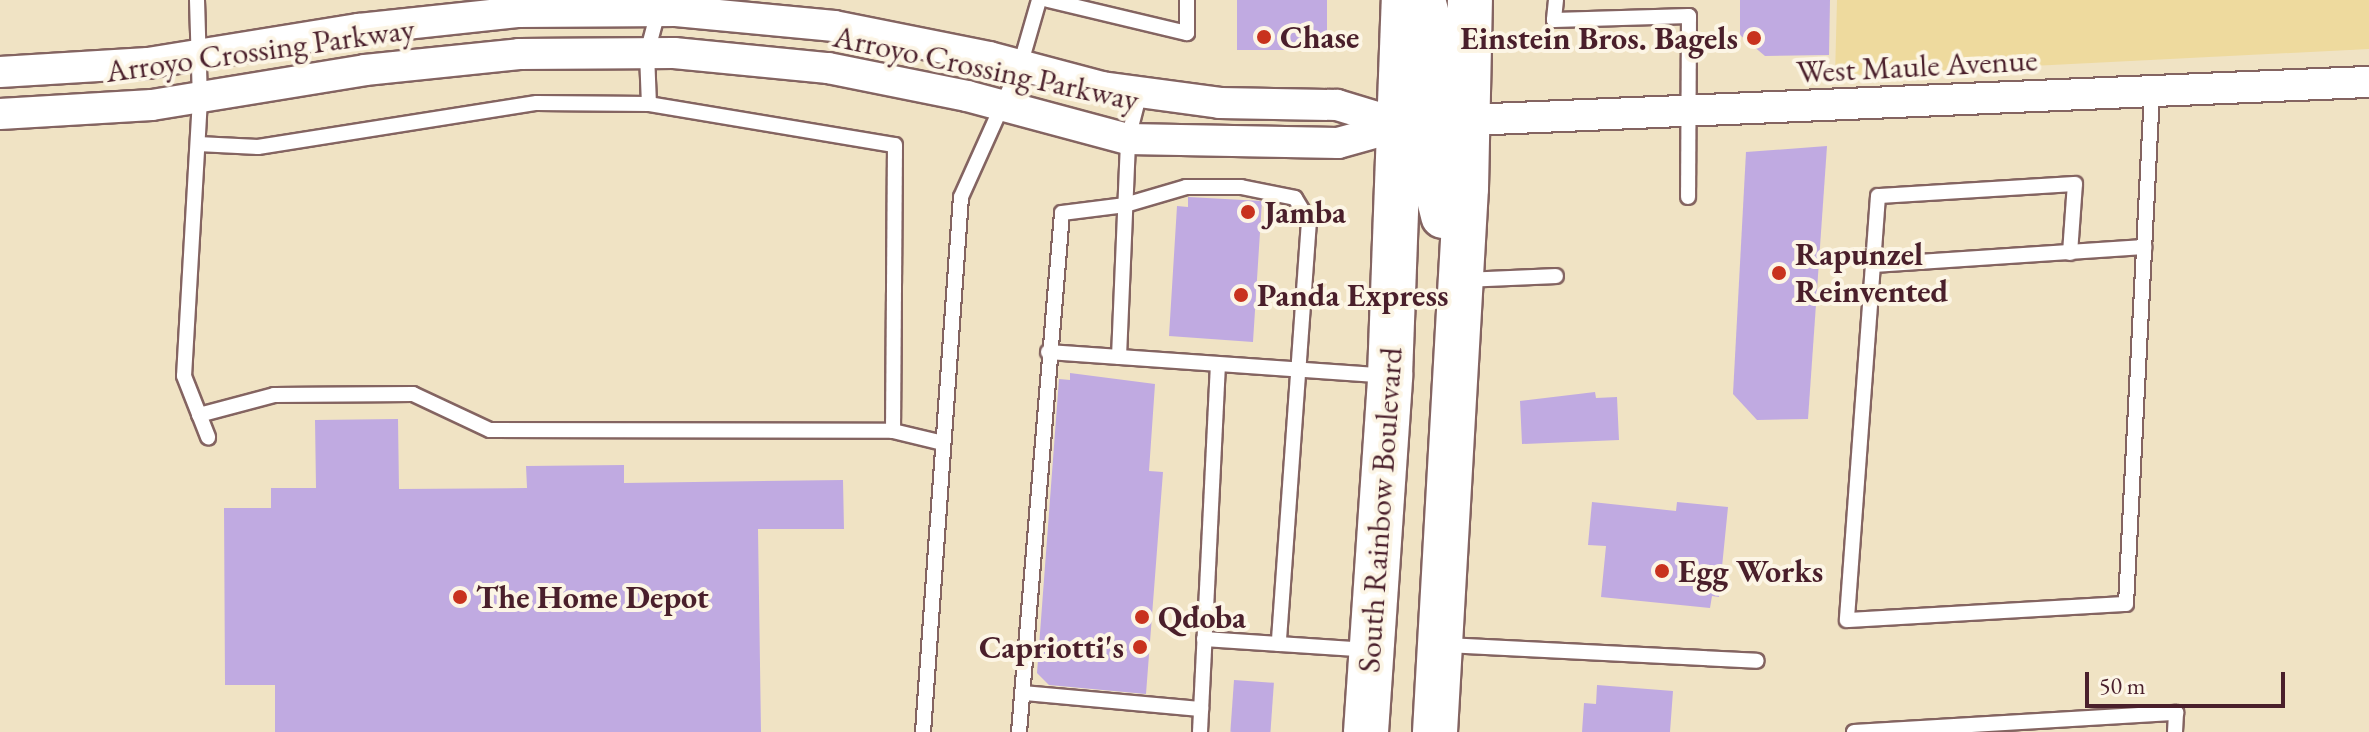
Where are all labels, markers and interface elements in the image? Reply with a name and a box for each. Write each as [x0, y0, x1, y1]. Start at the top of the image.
street label: Arroyo Crossing Parkway [103, 9, 417, 91]
street label: Arroyo Crossing Parkway [830, 17, 1142, 119]
place label: Chase [1280, 18, 1359, 56]
place label: Einstein Bros. Bagels [1460, 19, 1738, 57]
marker: Chase [1255, 28, 1273, 46]
marker: Einstein Bros. Bagels [1745, 29, 1763, 47]
street label: West Maule Avenue [1795, 41, 2039, 91]
place label: Jamba [1264, 193, 1346, 231]
marker: Jamba [1239, 203, 1257, 221]
place label: Rapunzel Reinvented [1795, 236, 1948, 311]
marker: Rapunzel Reinvented [1770, 264, 1788, 282]
place label: Panda Express [1257, 276, 1448, 314]
marker: Panda Express [1232, 286, 1250, 304]
street label: South Rainbow Boulevard [1349, 346, 1411, 674]
place label: Egg Works [1678, 552, 1823, 590]
marker: Egg Works [1653, 562, 1671, 580]
place label: The Home Depot [476, 578, 709, 616]
marker: The Home Depot [451, 588, 469, 606]
place label: Qdoba [1158, 598, 1246, 636]
marker: Qdoba [1133, 608, 1151, 626]
place label: Capriotti's [979, 628, 1124, 666]
marker: Capriotti's [1131, 638, 1149, 656]
scale bar [2089, 656, 2289, 706]
text: 50 m [2099, 670, 2146, 701]

